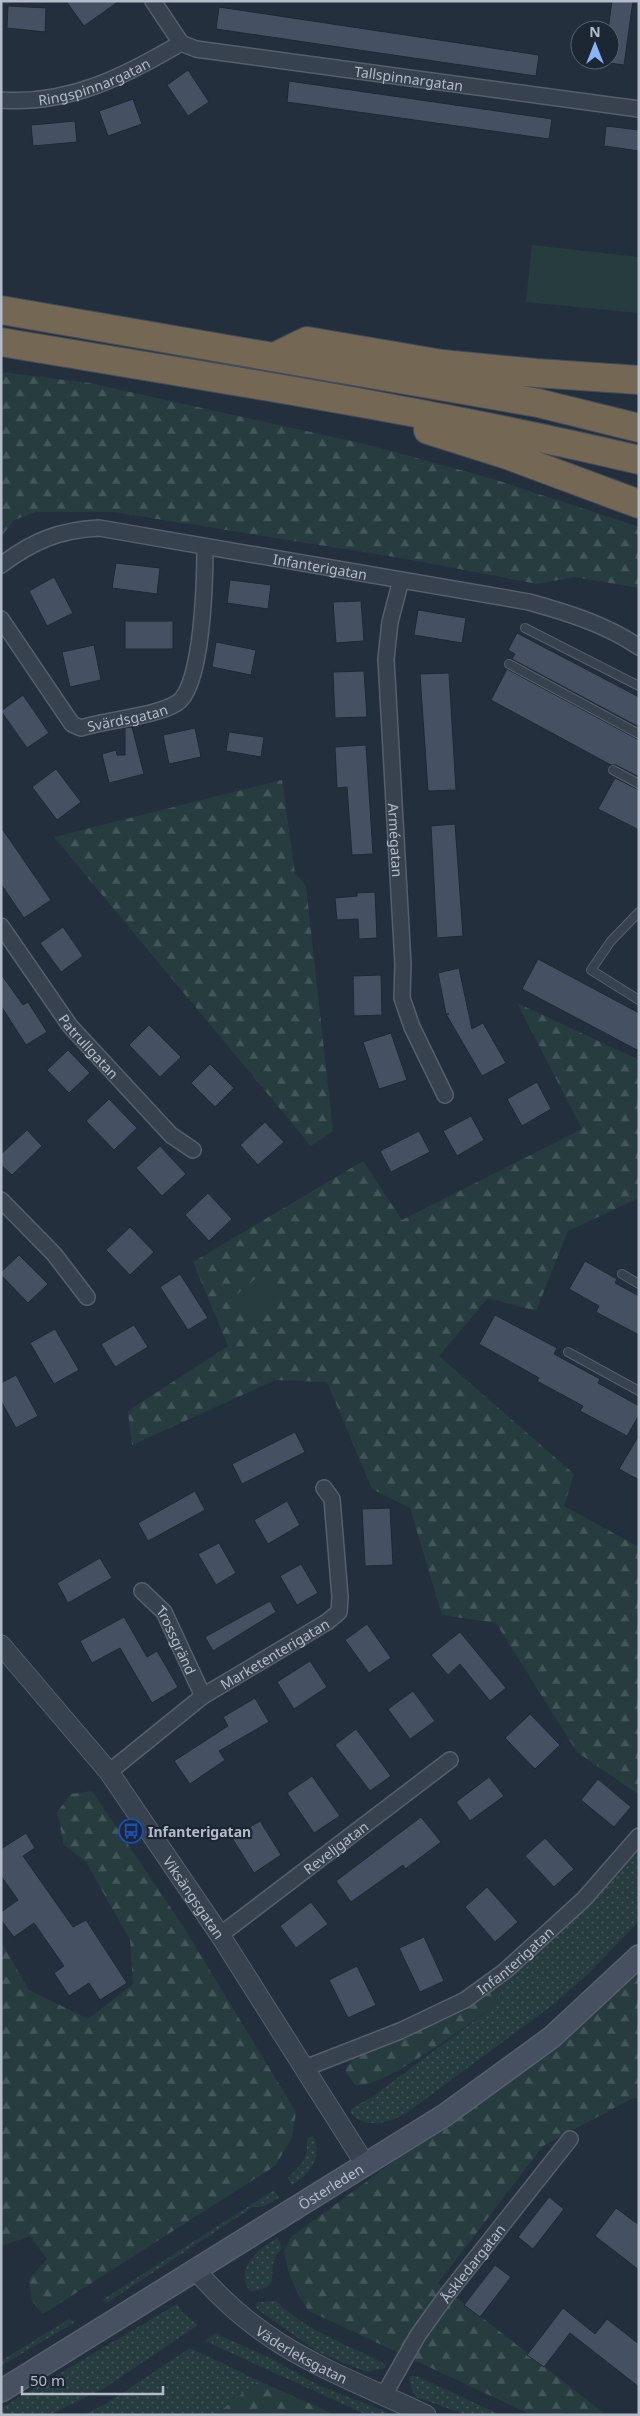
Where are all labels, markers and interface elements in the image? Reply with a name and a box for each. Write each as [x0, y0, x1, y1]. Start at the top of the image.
north arrow [570, 20, 620, 70]
text: N [589, 22, 601, 41]
street label: Ringspinnargatan [37, 53, 153, 109]
street label: Tallspinnargatan [353, 61, 465, 95]
street label: Infanterigatan [272, 549, 369, 583]
street label: Svärdsgatan [85, 699, 170, 735]
street label: Armégatan [385, 803, 408, 877]
street label: Patrullgatan [55, 1010, 123, 1082]
street label: Trossgränd [153, 1601, 201, 1677]
street label: Marketenterigatan [216, 1614, 332, 1693]
street label: Reveljgatan [299, 1816, 372, 1878]
bus stop icon: Infanterigatan [118, 1818, 144, 1844]
place label: Infanterigatan [148, 1822, 251, 1841]
street label: Viksängsgatan [159, 1852, 229, 1942]
street label: Infanterigatan [473, 1922, 557, 1998]
street label: Österleden [294, 2159, 367, 2214]
street label: Åskledargatan [435, 2220, 509, 2306]
street label: Väderleksgatan [253, 2321, 351, 2387]
scale bar [22, 2364, 164, 2396]
text: 50 m [30, 2370, 65, 2390]

